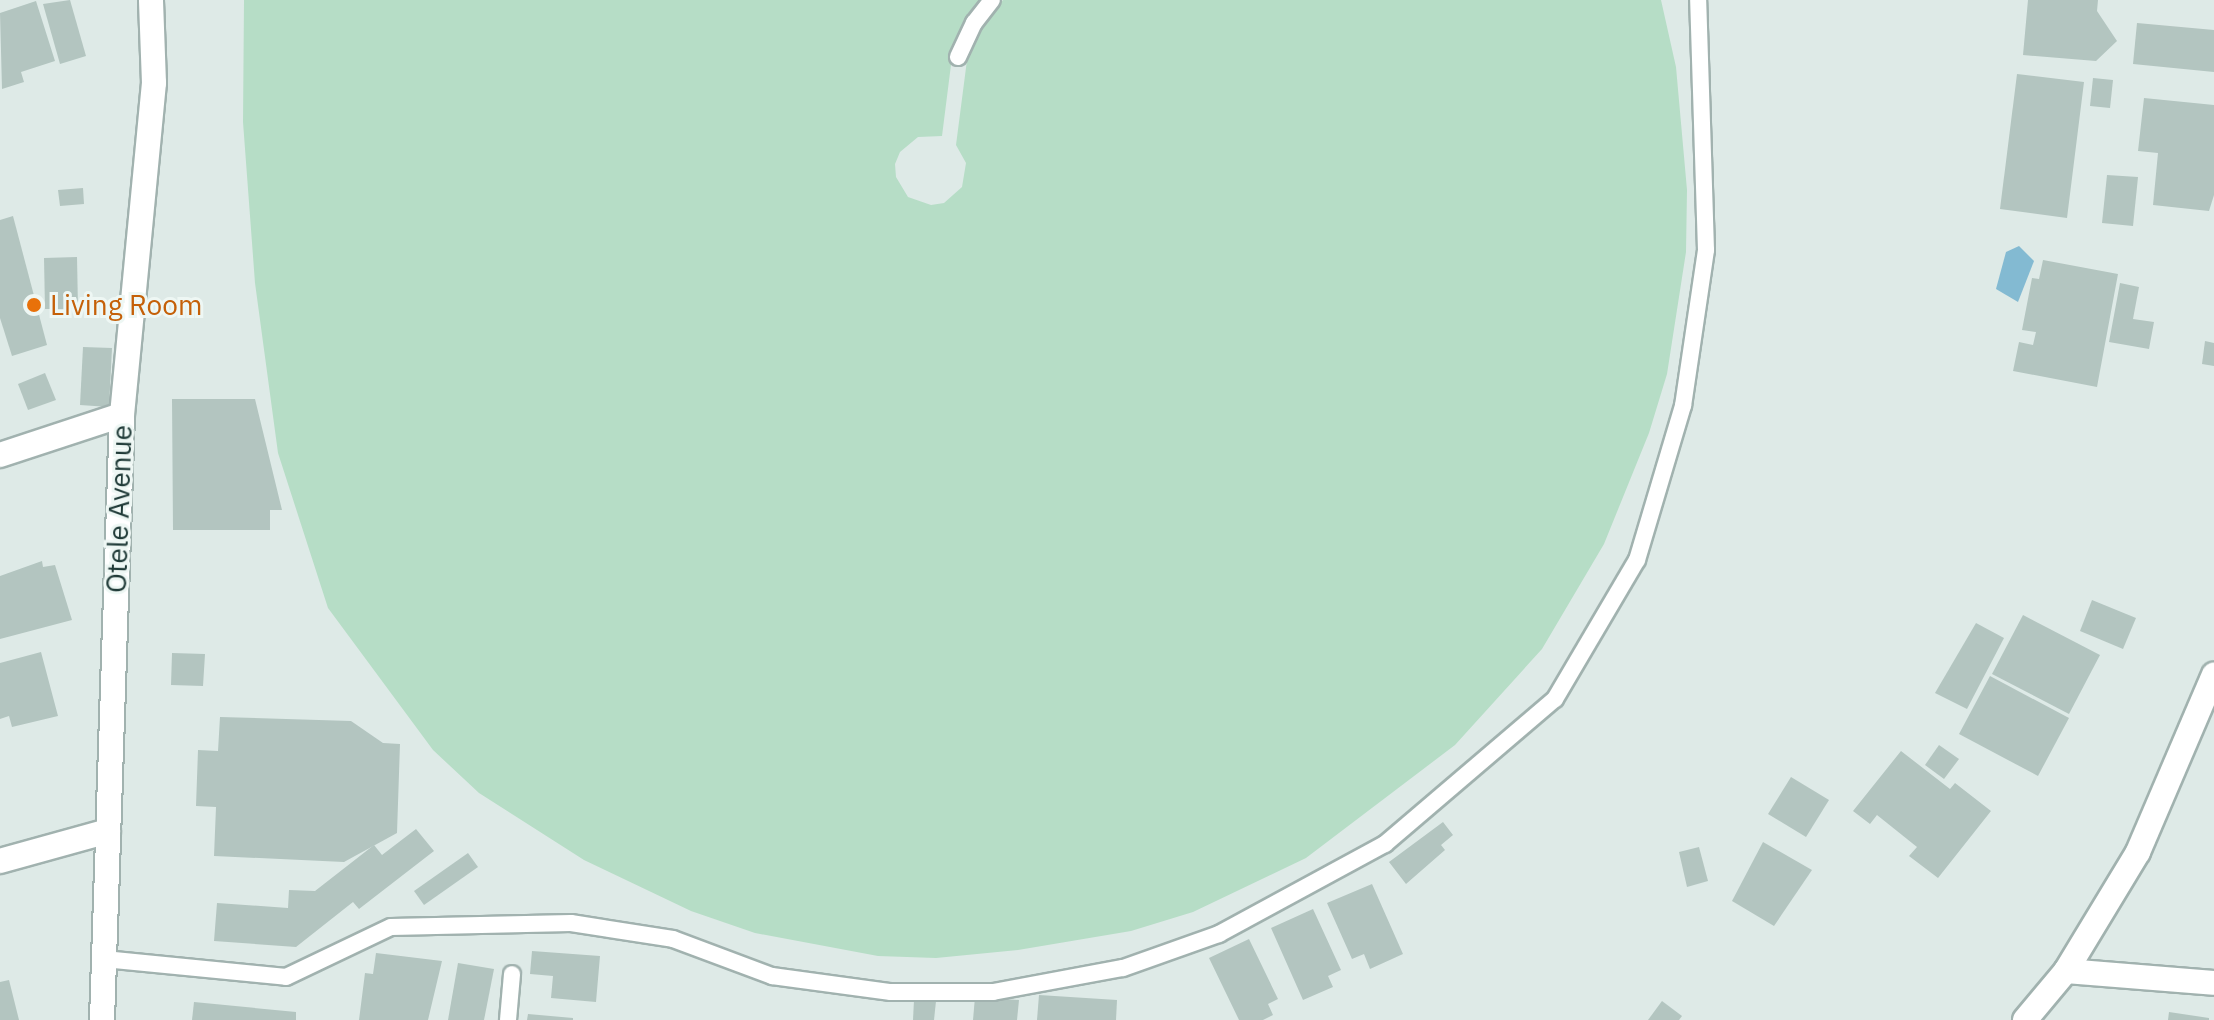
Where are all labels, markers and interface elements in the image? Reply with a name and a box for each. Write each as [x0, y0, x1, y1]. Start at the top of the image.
place label: Living Room [50, 288, 202, 322]
marker: Living Room [25, 296, 43, 314]
street label: Otele Avenue [99, 424, 139, 594]

